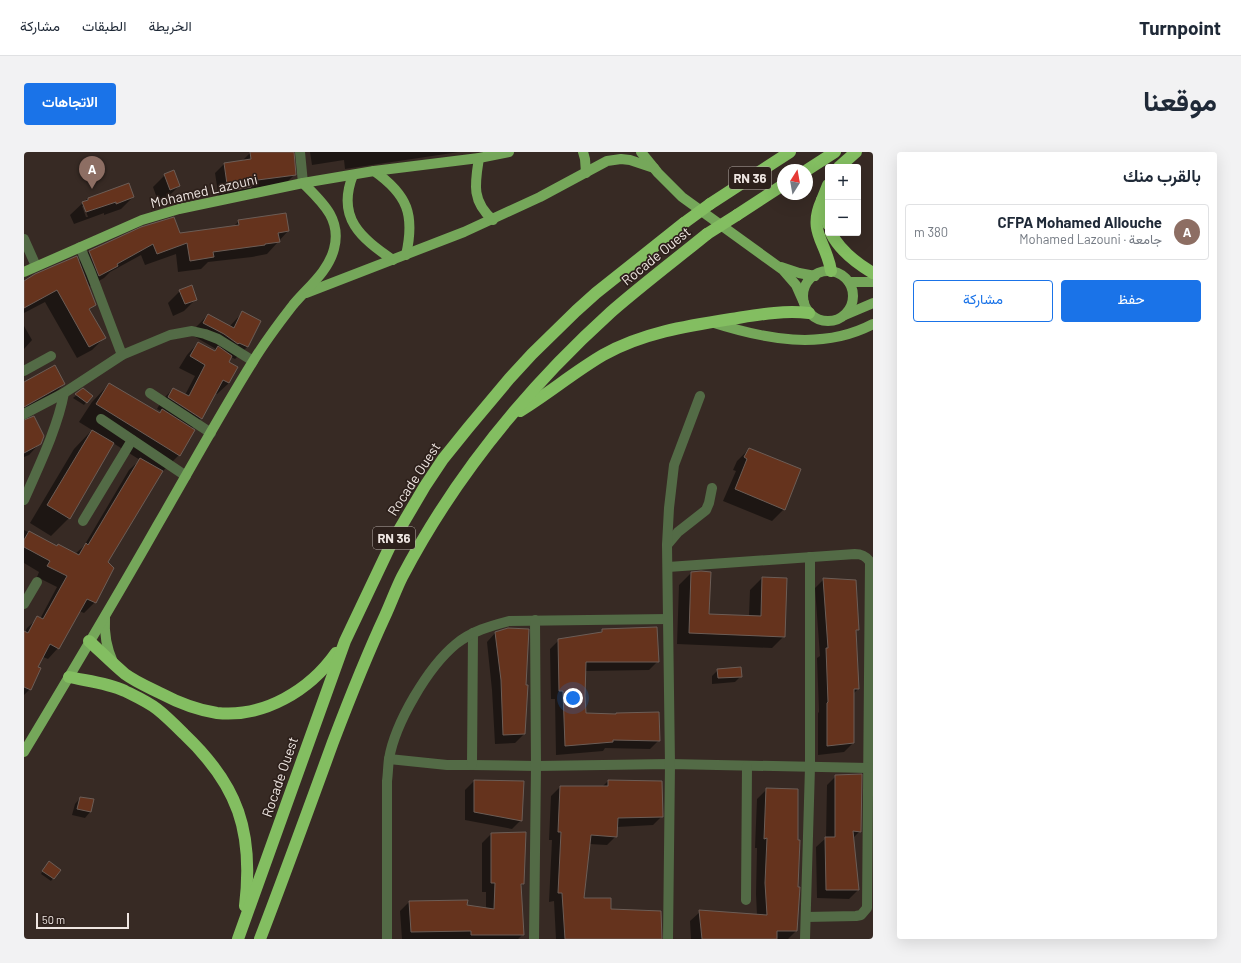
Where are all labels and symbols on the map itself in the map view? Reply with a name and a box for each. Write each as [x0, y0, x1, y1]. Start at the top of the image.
pin: A [79, 156, 105, 189]
north arrow [777, 164, 813, 200]
road number: RN 36 [729, 167, 771, 189]
street label: Mohamed Lazouni [149, 170, 259, 211]
street label: Rocade Ouest [618, 223, 694, 289]
street label: Rocade Ouest [384, 439, 444, 519]
road number: RN 36 [373, 527, 415, 549]
your location [563, 688, 583, 708]
street label: Rocade Ouest [258, 734, 301, 819]
scale bar [36, 911, 129, 930]

